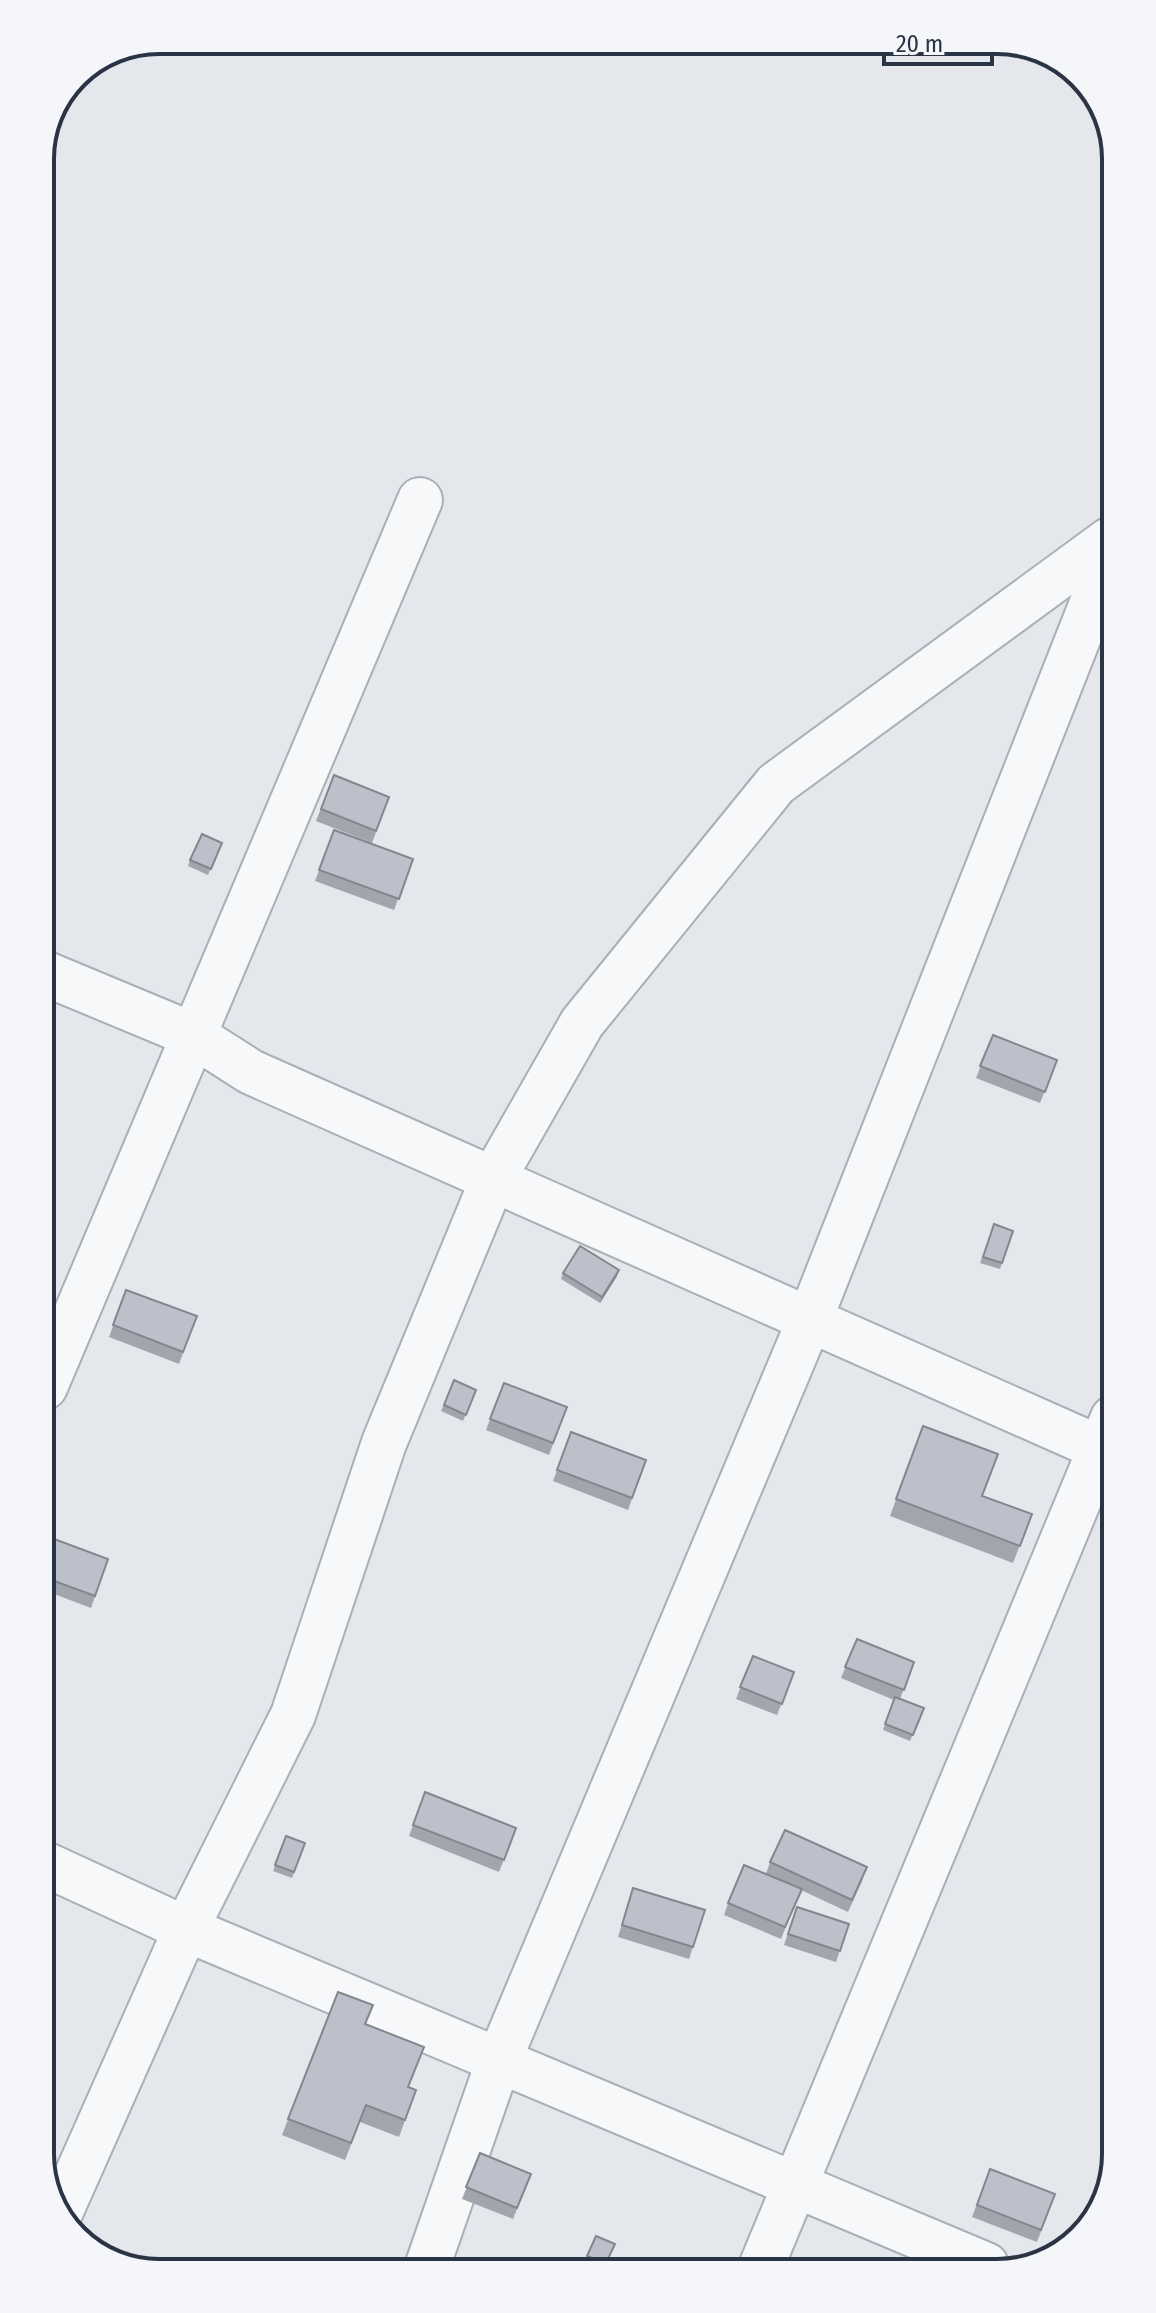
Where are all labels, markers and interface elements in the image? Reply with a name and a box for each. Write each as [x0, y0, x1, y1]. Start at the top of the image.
scale bar [884, 16, 992, 66]
text: 20 m [896, 30, 943, 58]

